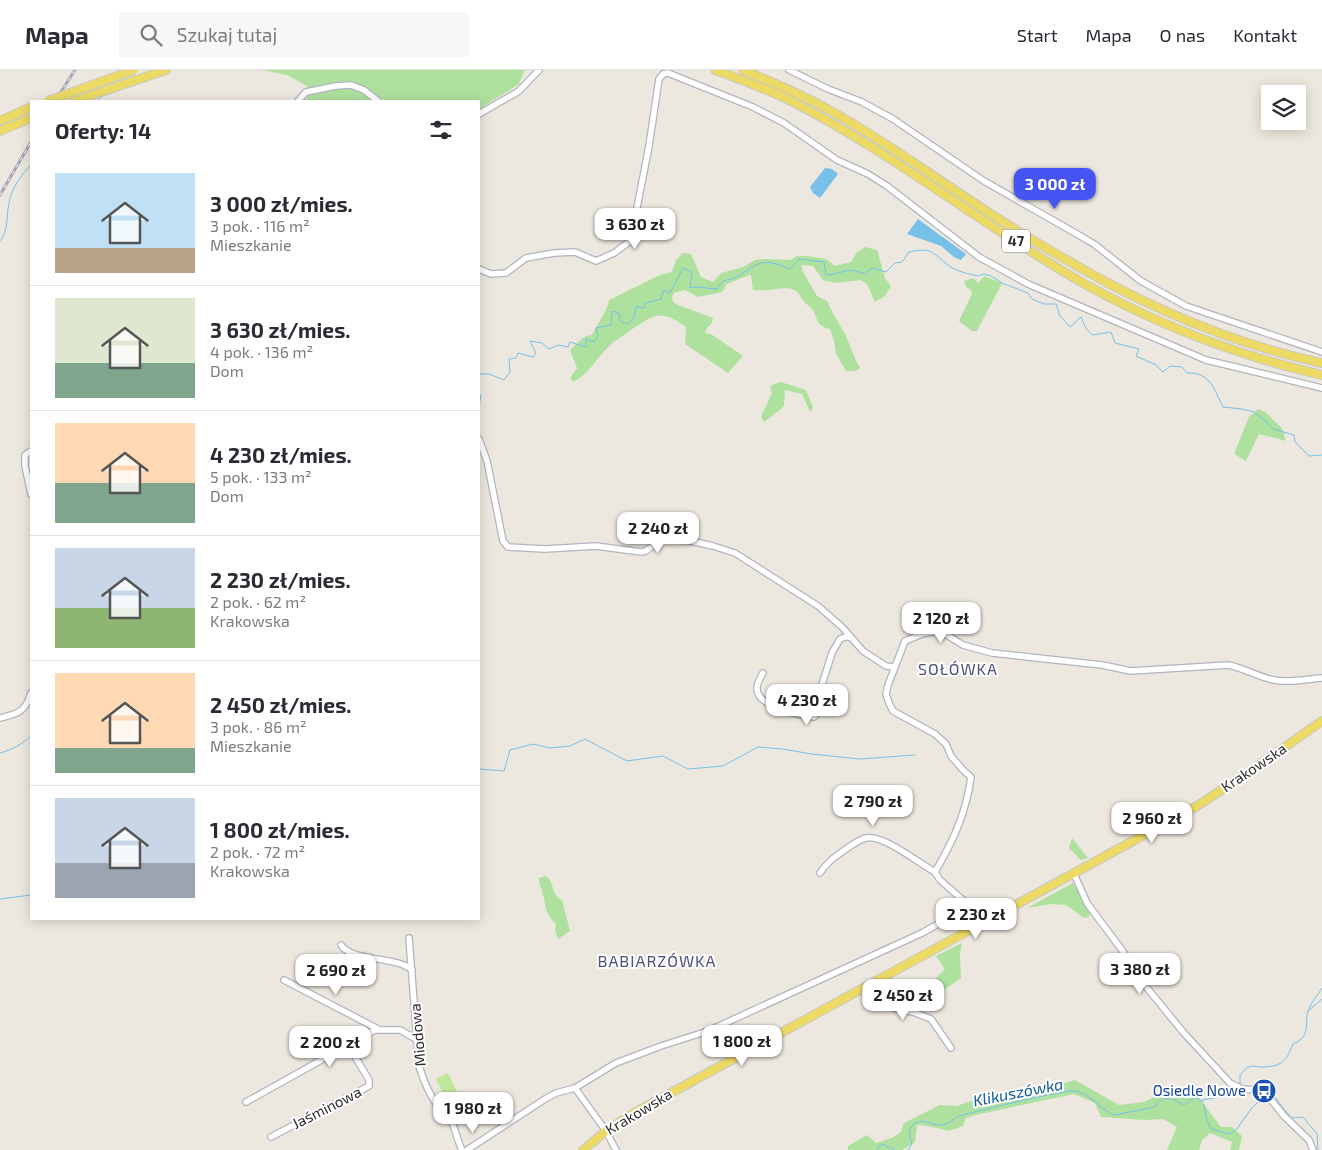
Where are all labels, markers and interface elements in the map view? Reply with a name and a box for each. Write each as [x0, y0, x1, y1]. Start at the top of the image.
search box [119, 12, 469, 57]
text: Mapa [25, 20, 89, 49]
icon: search [137, 21, 165, 49]
text: Szukaj tutaj [177, 23, 277, 46]
text: Start [1017, 24, 1058, 46]
text: Mapa [1086, 24, 1132, 46]
text: O nas [1160, 24, 1205, 46]
text: Kontakt [1233, 24, 1297, 46]
map controls [1261, 85, 1306, 130]
button: layers [1261, 85, 1306, 130]
icon: filters [427, 116, 455, 144]
text: Oferty: 14 [55, 118, 152, 143]
pin: 3 000 zł [1003, 168, 1107, 210]
text: 3 000 zł [1025, 174, 1085, 193]
text: 3 000 zł/mies. [210, 191, 353, 216]
icon: home [95, 193, 155, 253]
pin: 3 630 zł [583, 208, 687, 250]
text: 3 630 zł [606, 214, 664, 233]
text: 3 pok. · 116 m² [210, 216, 310, 235]
road number: 47 [1002, 230, 1030, 252]
text: Mieszkanie [210, 235, 292, 254]
text: 3 630 zł/mies. [210, 317, 350, 342]
icon: home [95, 318, 155, 378]
text: 4 pok. · 136 m² [210, 342, 313, 361]
text: Dom [210, 361, 244, 380]
text: 4 230 zł/mies. [210, 442, 352, 467]
icon: home [95, 443, 155, 503]
text: 5 pok. · 133 m² [210, 467, 312, 486]
text: Dom [210, 486, 244, 505]
pin: 2 240 zł [606, 512, 710, 554]
text: 2 240 zł [628, 518, 688, 537]
text: 2 230 zł/mies. [210, 567, 351, 592]
icon: home [95, 568, 155, 628]
text: 2 pok. · 62 m² [210, 592, 306, 611]
pin: 2 120 zł [889, 602, 993, 644]
text: 2 120 zł [913, 608, 969, 627]
text: Krakowska [210, 611, 290, 630]
district label: SOŁÓWKA [918, 659, 998, 678]
pin: 4 230 zł [755, 684, 859, 726]
text: 4 230 zł [777, 690, 837, 709]
text: 2 450 zł/mies. [210, 692, 351, 717]
icon: home [95, 693, 155, 753]
text: 3 pok. · 86 m² [210, 717, 307, 736]
text: Mieszkanie [210, 736, 292, 755]
street label: Krakowska [1217, 739, 1290, 796]
pin: 2 790 zł [821, 784, 925, 827]
text: 2 790 zł [844, 791, 902, 810]
pin: 2 960 zł [1100, 802, 1204, 844]
text: 2 960 zł [1122, 808, 1182, 827]
text: 1 800 zł/mies. [210, 817, 350, 842]
icon: home [95, 818, 155, 878]
text: 2 pok. · 72 m² [210, 842, 305, 861]
text: Krakowska [210, 861, 290, 880]
pin: 2 230 zł [924, 898, 1028, 940]
text: 2 230 zł [947, 904, 1005, 923]
district label: BABIARZÓWKA [597, 951, 717, 970]
pin: 3 380 zł [1088, 952, 1192, 995]
pin: 2 690 zł [284, 954, 388, 996]
text: 3 380 zł [1110, 959, 1170, 978]
text: 2 690 zł [306, 960, 366, 979]
pin: 2 450 zł [851, 978, 955, 1021]
text: 2 450 zł [873, 985, 933, 1004]
street label: Miodowa [405, 1003, 429, 1067]
pin: 1 800 zł [690, 1024, 794, 1067]
pin: 2 200 zł [278, 1026, 382, 1068]
text: 1 800 zł [713, 1031, 771, 1050]
text: 2 200 zł [300, 1032, 360, 1051]
water label: Klikuszówka [971, 1073, 1065, 1110]
bus stop icon: Osiedle Nowe [1251, 1078, 1277, 1104]
place label: Osiedle Nowe [1153, 1081, 1246, 1099]
street label: Jaśminowa [289, 1082, 364, 1132]
street label: Krakowska [602, 1084, 675, 1138]
pin: 1 980 zł [421, 1092, 525, 1134]
text: 1 980 zł [444, 1098, 502, 1117]

